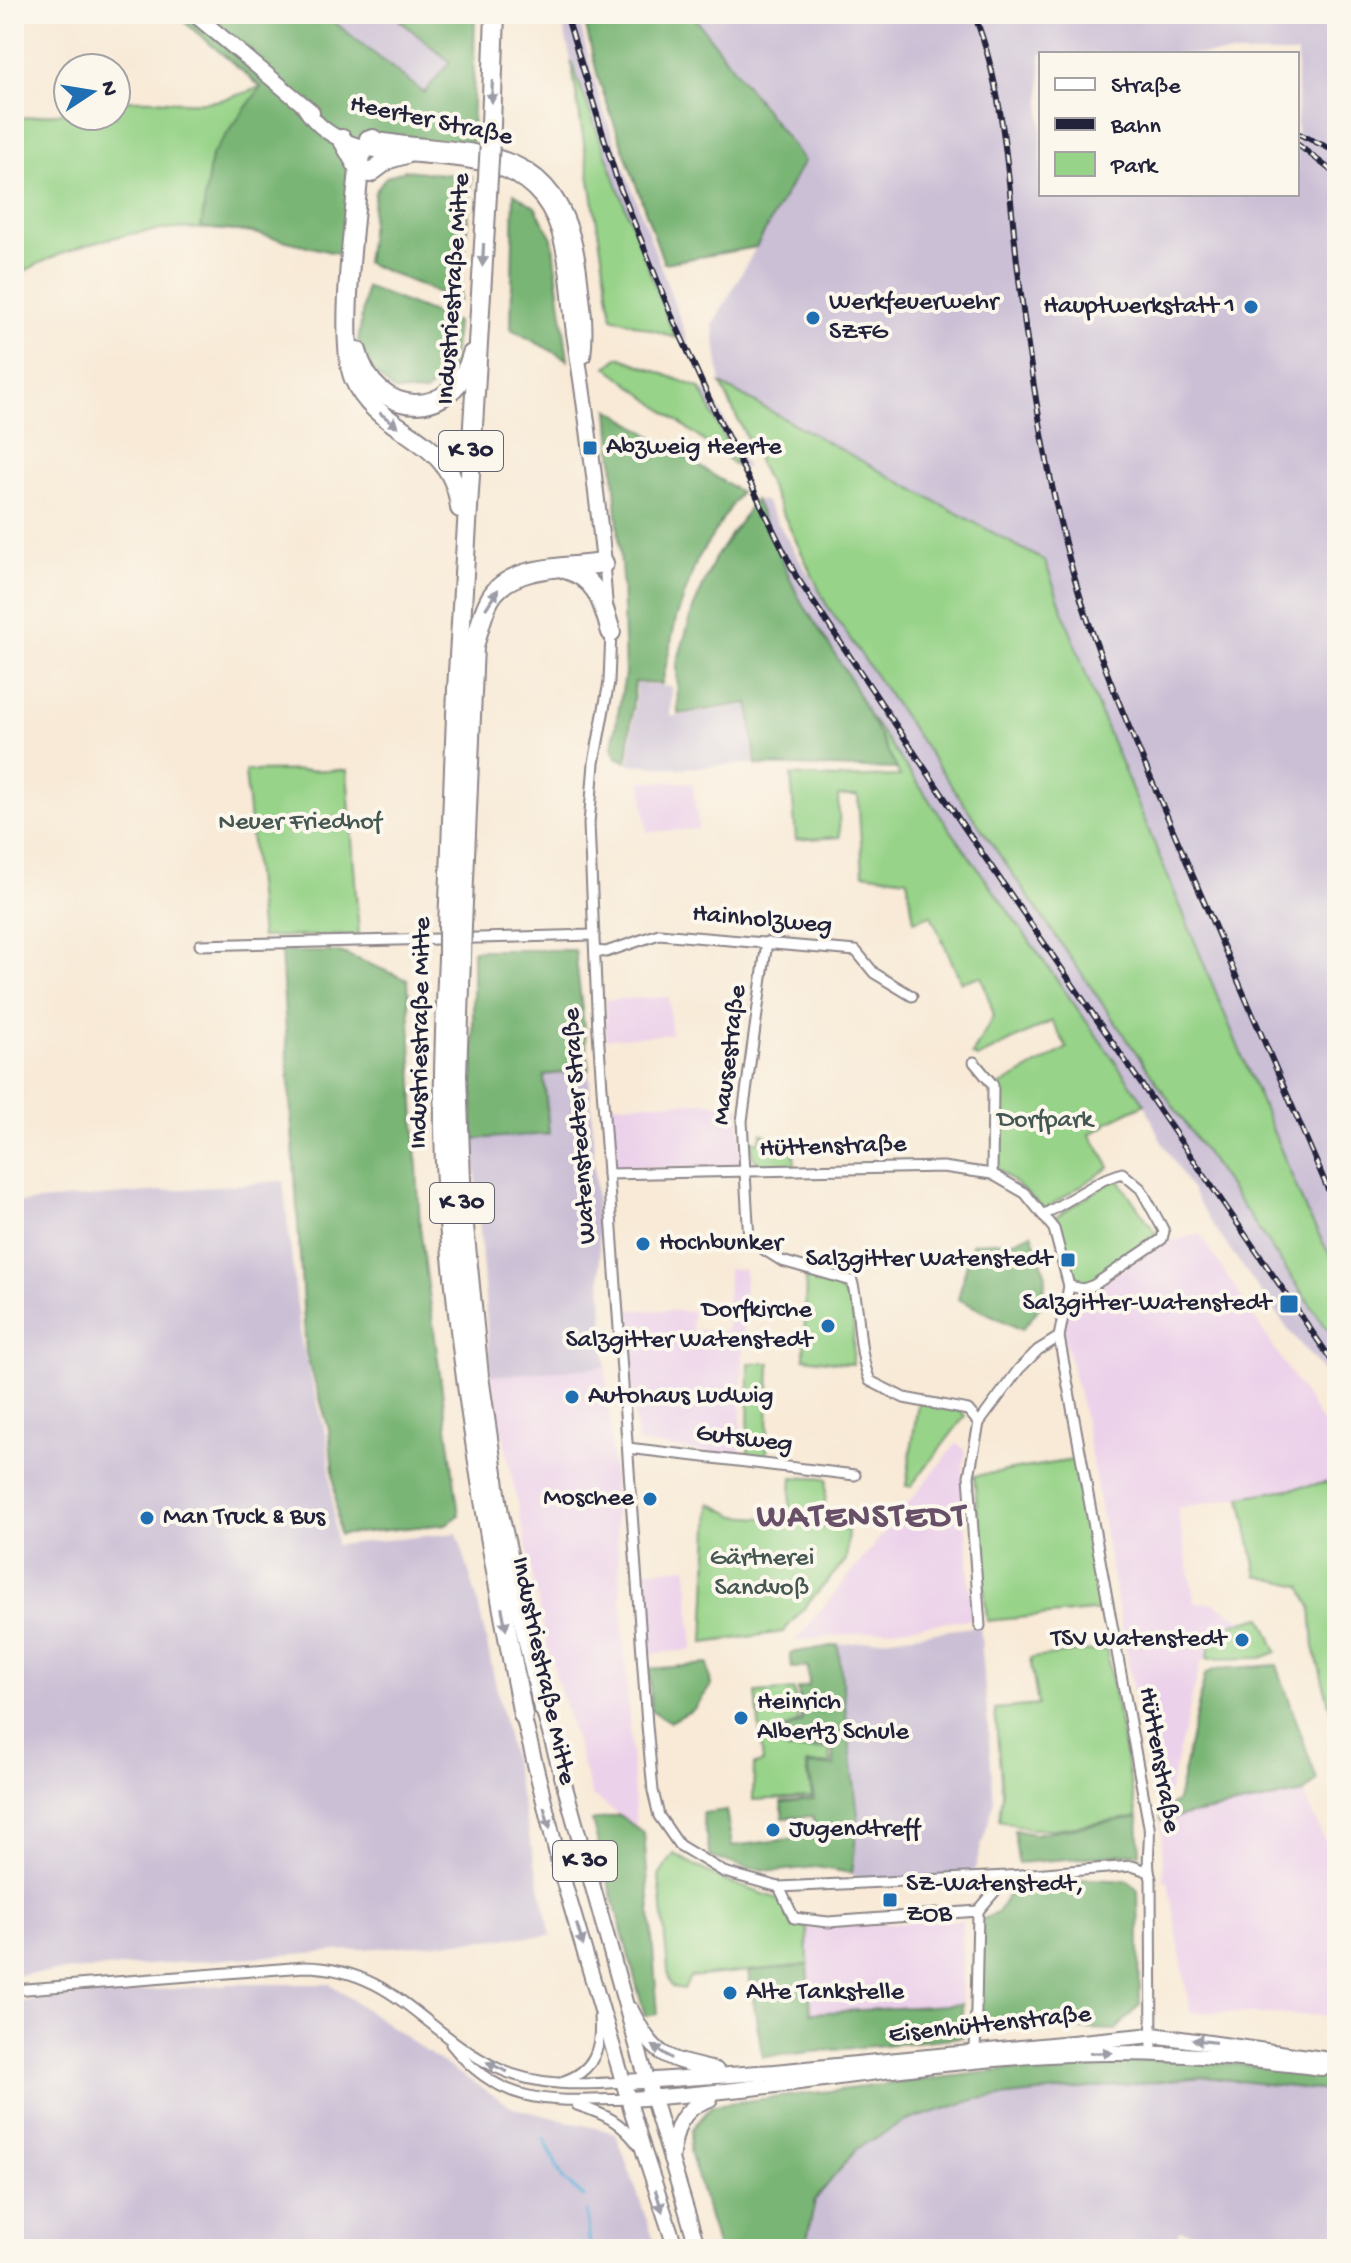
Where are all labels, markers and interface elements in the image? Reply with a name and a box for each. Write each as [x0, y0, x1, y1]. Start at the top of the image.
north arrow [52, 52, 132, 132]
legend [1039, 52, 1299, 196]
text: Straße [1111, 73, 1181, 102]
text: N [93, 79, 122, 98]
one-way arrow [486, 80, 499, 105]
street label: Heerter Straße [347, 90, 516, 155]
text: Bahn [1110, 113, 1161, 142]
text: Park [1110, 153, 1159, 182]
street label: Industriestraße Mitte [431, 172, 479, 406]
one-way arrow [476, 242, 489, 267]
place label: Werkfeuerwehr SZFG [829, 288, 1001, 349]
place label: Hauptwerkstatt 1 [1043, 292, 1235, 323]
marker: Hauptwerkstatt 1 [1242, 298, 1260, 316]
marker: Werkfeuerwehr SZFG [804, 309, 822, 327]
one-way arrow [379, 411, 400, 427]
road number: K 30 [439, 431, 503, 471]
place label: Abzweig Heerte [606, 433, 782, 464]
marker: Abzweig Heerte [581, 439, 599, 457]
one-way arrow [485, 588, 500, 609]
park label: Neuer Friedhof [218, 808, 384, 839]
street label: Hainholzweg [691, 899, 833, 943]
street label: Industriestraße Mitte [404, 916, 440, 1149]
street label: Mausestraße [707, 983, 755, 1127]
street label: Watenstedter Straße [557, 1006, 605, 1245]
park label: Dorfpark [995, 1106, 1095, 1137]
street label: Hüttenstraße [759, 1130, 908, 1166]
road number: K 30 [430, 1183, 494, 1223]
place label: Hochbunker [659, 1229, 785, 1260]
marker: Hochbunker [634, 1235, 652, 1253]
place label: Salzgitter Watenstedt [806, 1245, 1054, 1276]
marker: Salzgitter Watenstedt [1059, 1251, 1077, 1269]
place label: Salzgitter-Watenstedt [1023, 1289, 1273, 1320]
marker: Salzgitter-Watenstedt [1278, 1293, 1300, 1315]
place label: Dorfkirche Salzgitter Watenstedt [566, 1296, 814, 1357]
marker: Dorfkirche Salzgitter Watenstedt [819, 1317, 837, 1335]
place label: Autohaus Ludwig [588, 1382, 774, 1413]
marker: Autohaus Ludwig [563, 1388, 581, 1406]
street label: Gutsweg [694, 1419, 794, 1461]
place label: Moschee [543, 1484, 635, 1515]
marker: Moschee [641, 1490, 659, 1508]
district label: WATENSTEDT [757, 1499, 967, 1539]
place label: Man Truck & Bus [163, 1503, 327, 1534]
marker: Man Truck & Bus [138, 1509, 156, 1527]
park label: Gärtnerei Sandvoß [710, 1544, 814, 1605]
street label: Industriestraße Mitte [503, 1554, 581, 1788]
one-way arrow [498, 1606, 511, 1631]
place label: TSV Watenstedt [1049, 1625, 1228, 1656]
marker: TSV Watenstedt [1233, 1631, 1251, 1649]
street label: Hüttenstraße [1130, 1685, 1186, 1836]
place label: Heinrich Albertz Schule [757, 1688, 909, 1749]
marker: Heinrich Albertz Schule [732, 1709, 750, 1727]
one-way arrow [541, 1806, 554, 1830]
place label: Jugendtreff [789, 1815, 922, 1846]
marker: Jugendtreff [764, 1821, 782, 1839]
road number: K 30 [553, 1841, 617, 1881]
place label: SZ-Watenstedt, ZOB [906, 1870, 1084, 1931]
marker: SZ-Watenstedt, ZOB [881, 1891, 899, 1909]
one-way arrow [574, 1923, 587, 1947]
place label: Alte Tankstelle [746, 1978, 905, 2009]
marker: Alte Tankstelle [721, 1984, 739, 2002]
street label: Eisenhüttenstraße [887, 2000, 1093, 2052]
one-way arrow [1192, 2035, 1217, 2048]
one-way arrow [651, 2044, 673, 2060]
one-way arrow [1089, 2047, 1114, 2060]
one-way arrow [486, 2060, 509, 2074]
one-way arrow [654, 2189, 666, 2213]

